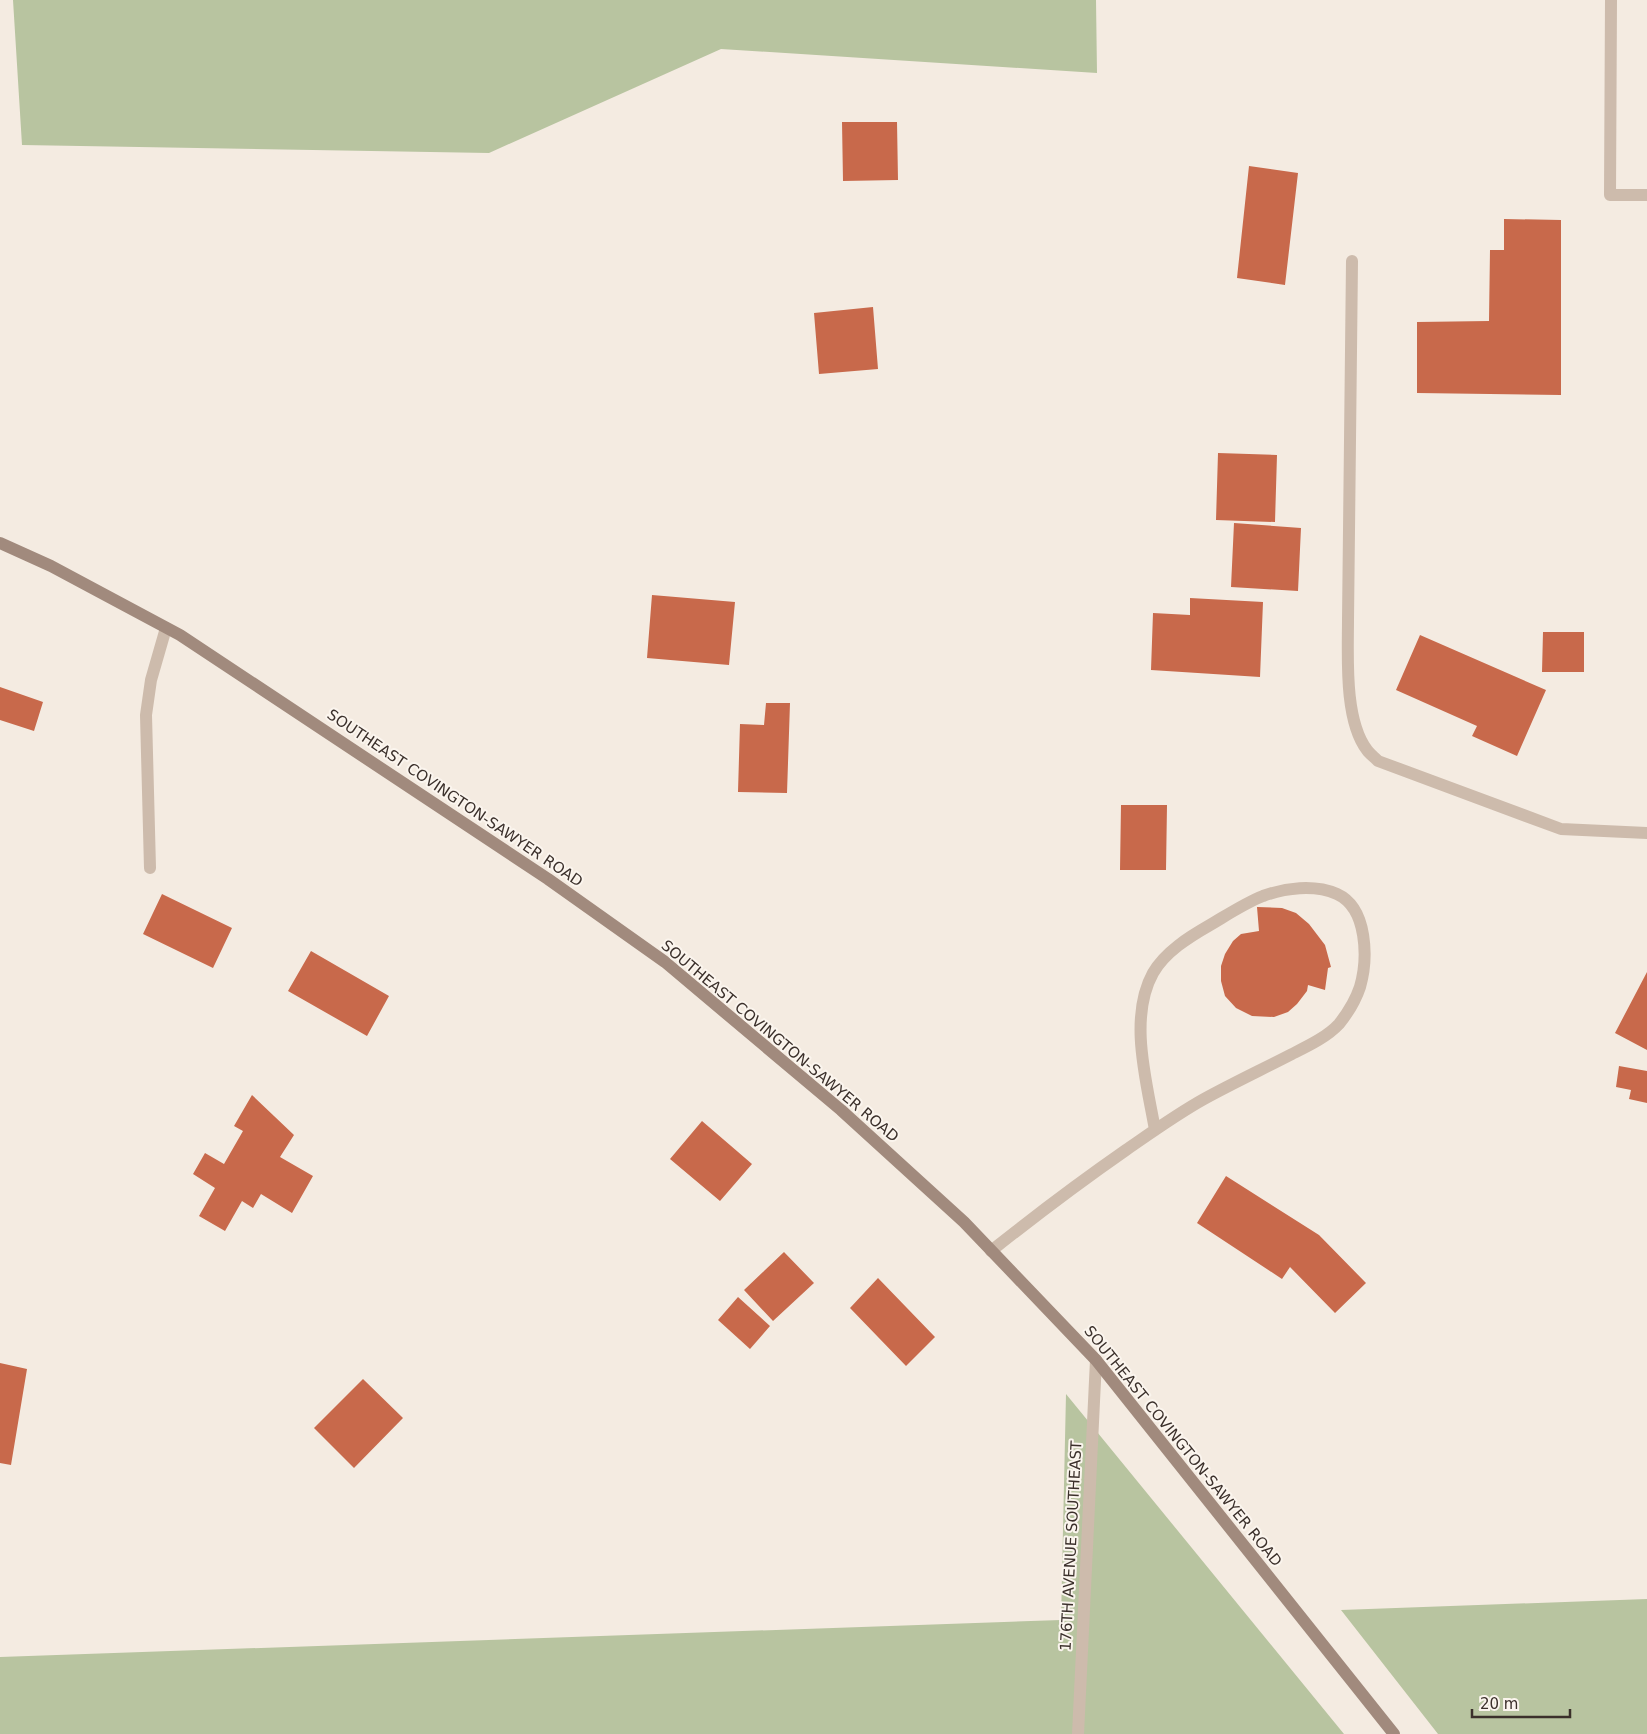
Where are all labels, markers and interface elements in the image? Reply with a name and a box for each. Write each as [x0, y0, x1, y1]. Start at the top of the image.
street label: SOUTHEAST COVINGTON-SAWYER ROAD [324, 705, 586, 891]
street label: SOUTHEAST COVINGTON-SAWYER ROAD [658, 936, 902, 1146]
street label: SOUTHEAST COVINGTON-SAWYER ROAD [1080, 1322, 1286, 1570]
street label: 176TH AVENUE SOUTHEAST [1057, 1440, 1086, 1652]
scale bar [1472, 1686, 1570, 1718]
text: 20 m [1480, 1695, 1518, 1713]

